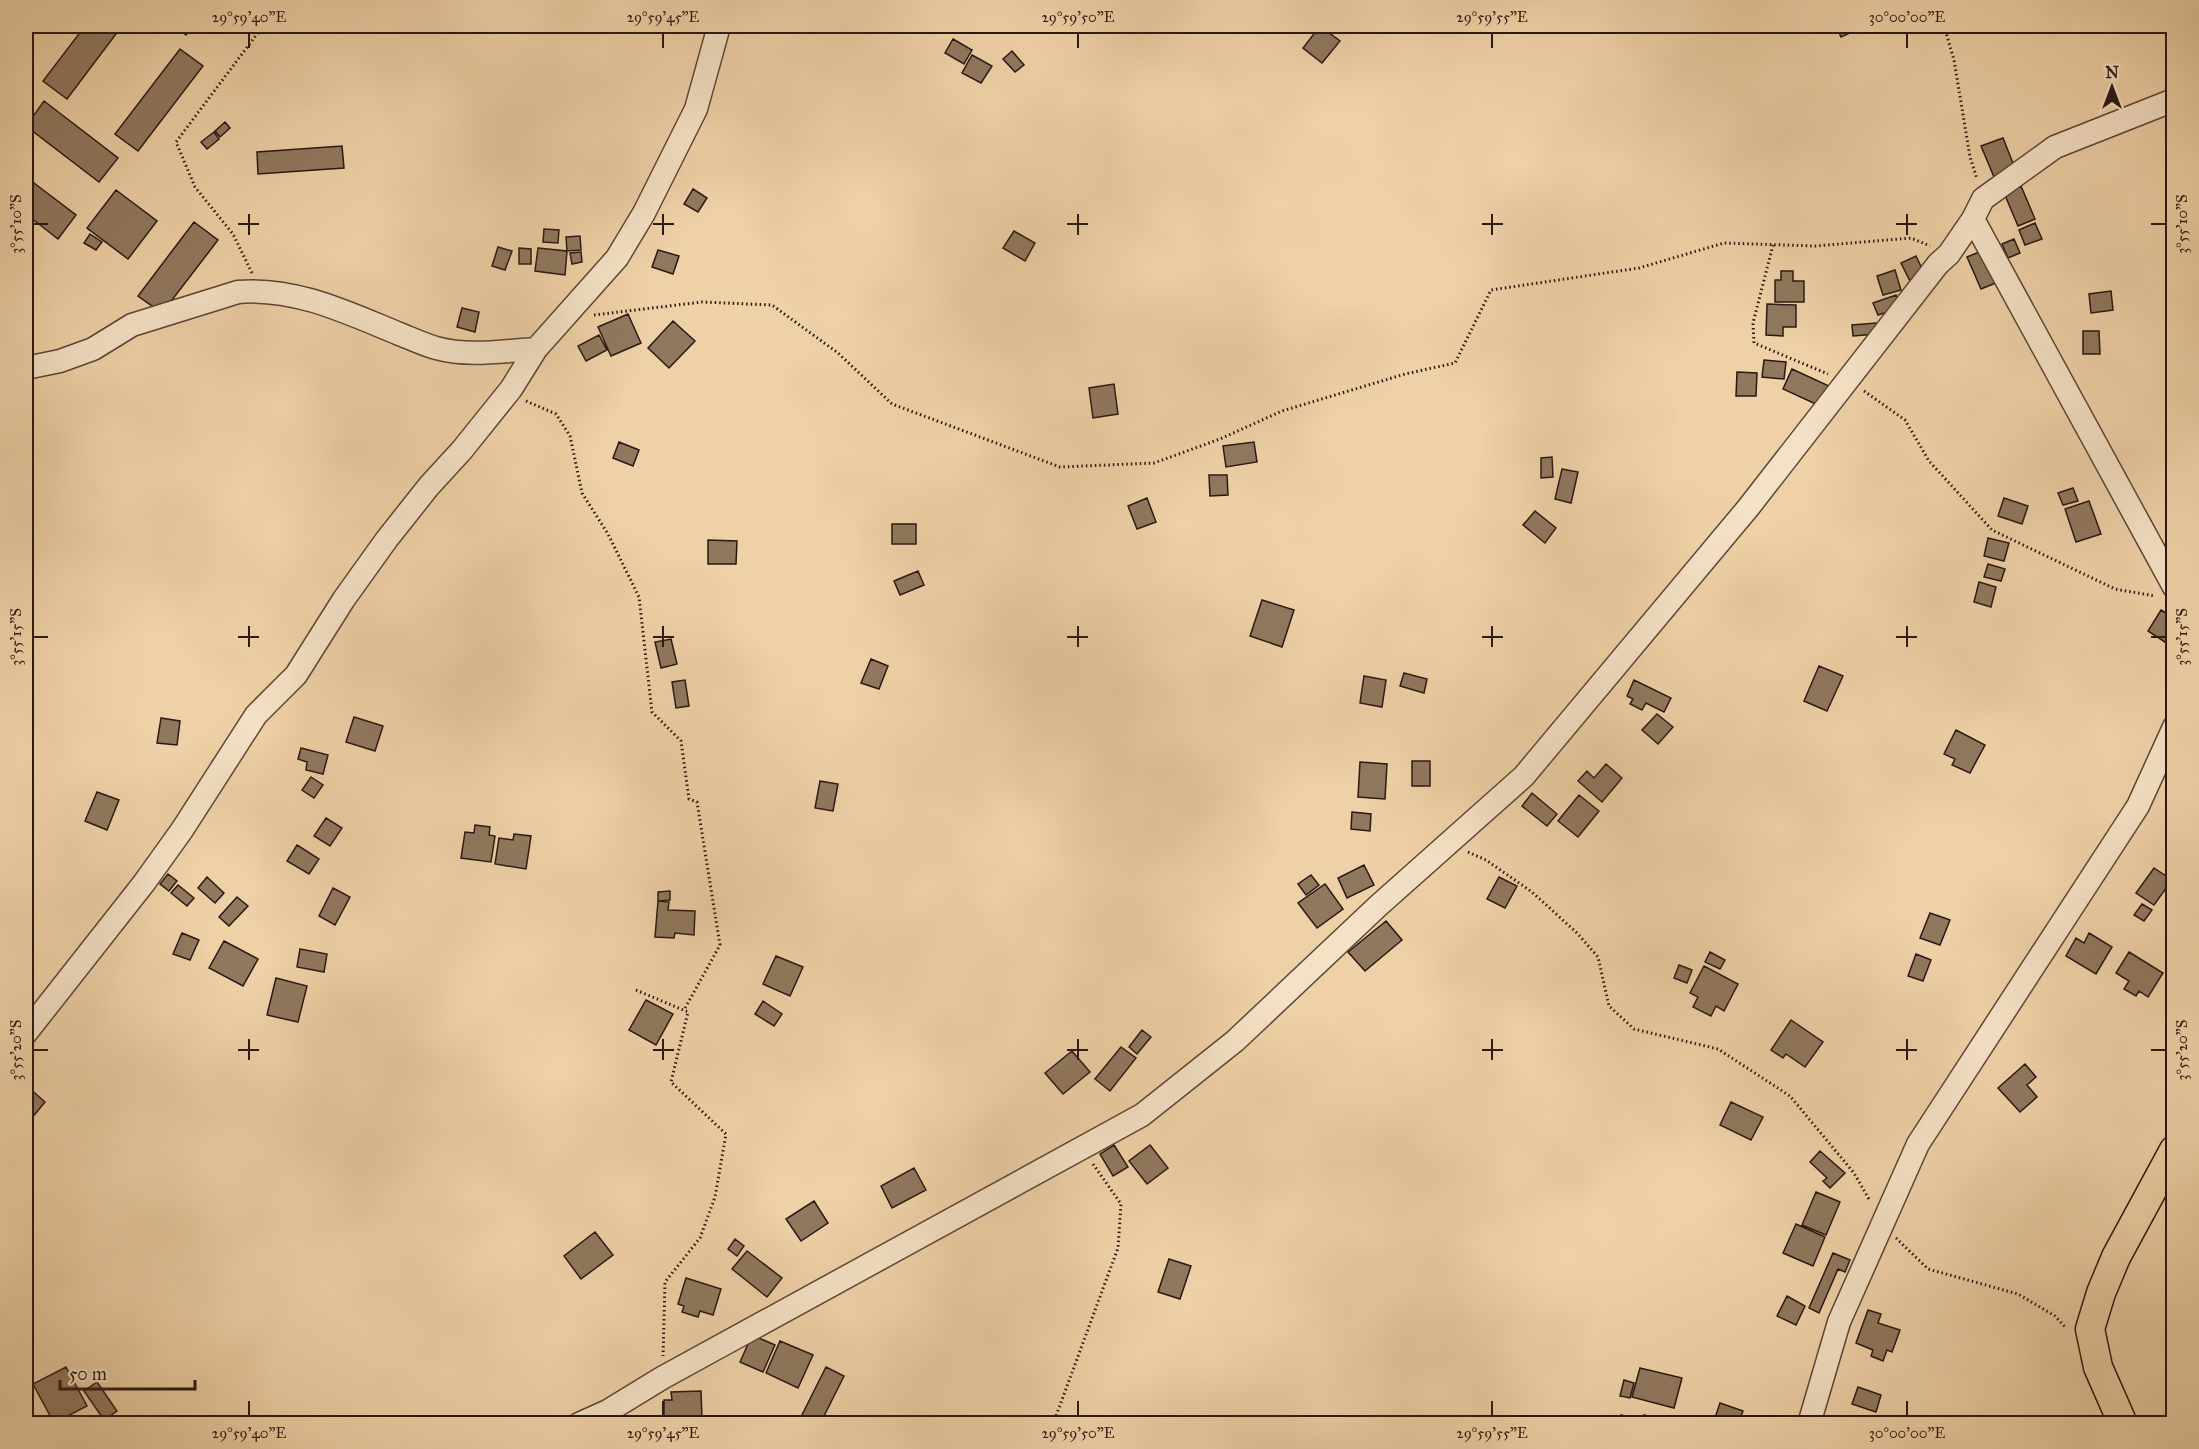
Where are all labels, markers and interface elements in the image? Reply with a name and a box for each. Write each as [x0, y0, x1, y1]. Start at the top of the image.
text: 29°59'40"E [212, 8, 286, 26]
text: 29°59'45"E [627, 8, 700, 26]
text: 29°59'50"E [1041, 8, 1115, 26]
text: 29°59'55"E [1456, 8, 1528, 26]
text: 30°00'00"E [1869, 8, 1946, 26]
north arrow [2082, 57, 2142, 117]
text: N [2105, 63, 2119, 82]
text: 3°55'10"S [7, 194, 25, 254]
text: 3°55'10"S [2173, 194, 2191, 254]
text: 3°55'15"S [7, 608, 25, 666]
text: 3°55'15"S [2173, 608, 2191, 666]
text: 3°55'20"S [7, 1020, 25, 1080]
text: 3°55'20"S [2173, 1020, 2191, 1080]
scale bar [60, 1353, 195, 1391]
text: 50 m [69, 1363, 107, 1385]
text: 29°59'40"E [212, 1424, 286, 1442]
text: 29°59'45"E [627, 1424, 700, 1442]
text: 29°59'50"E [1041, 1424, 1115, 1442]
text: 29°59'55"E [1456, 1424, 1528, 1442]
text: 30°00'00"E [1869, 1424, 1946, 1442]

